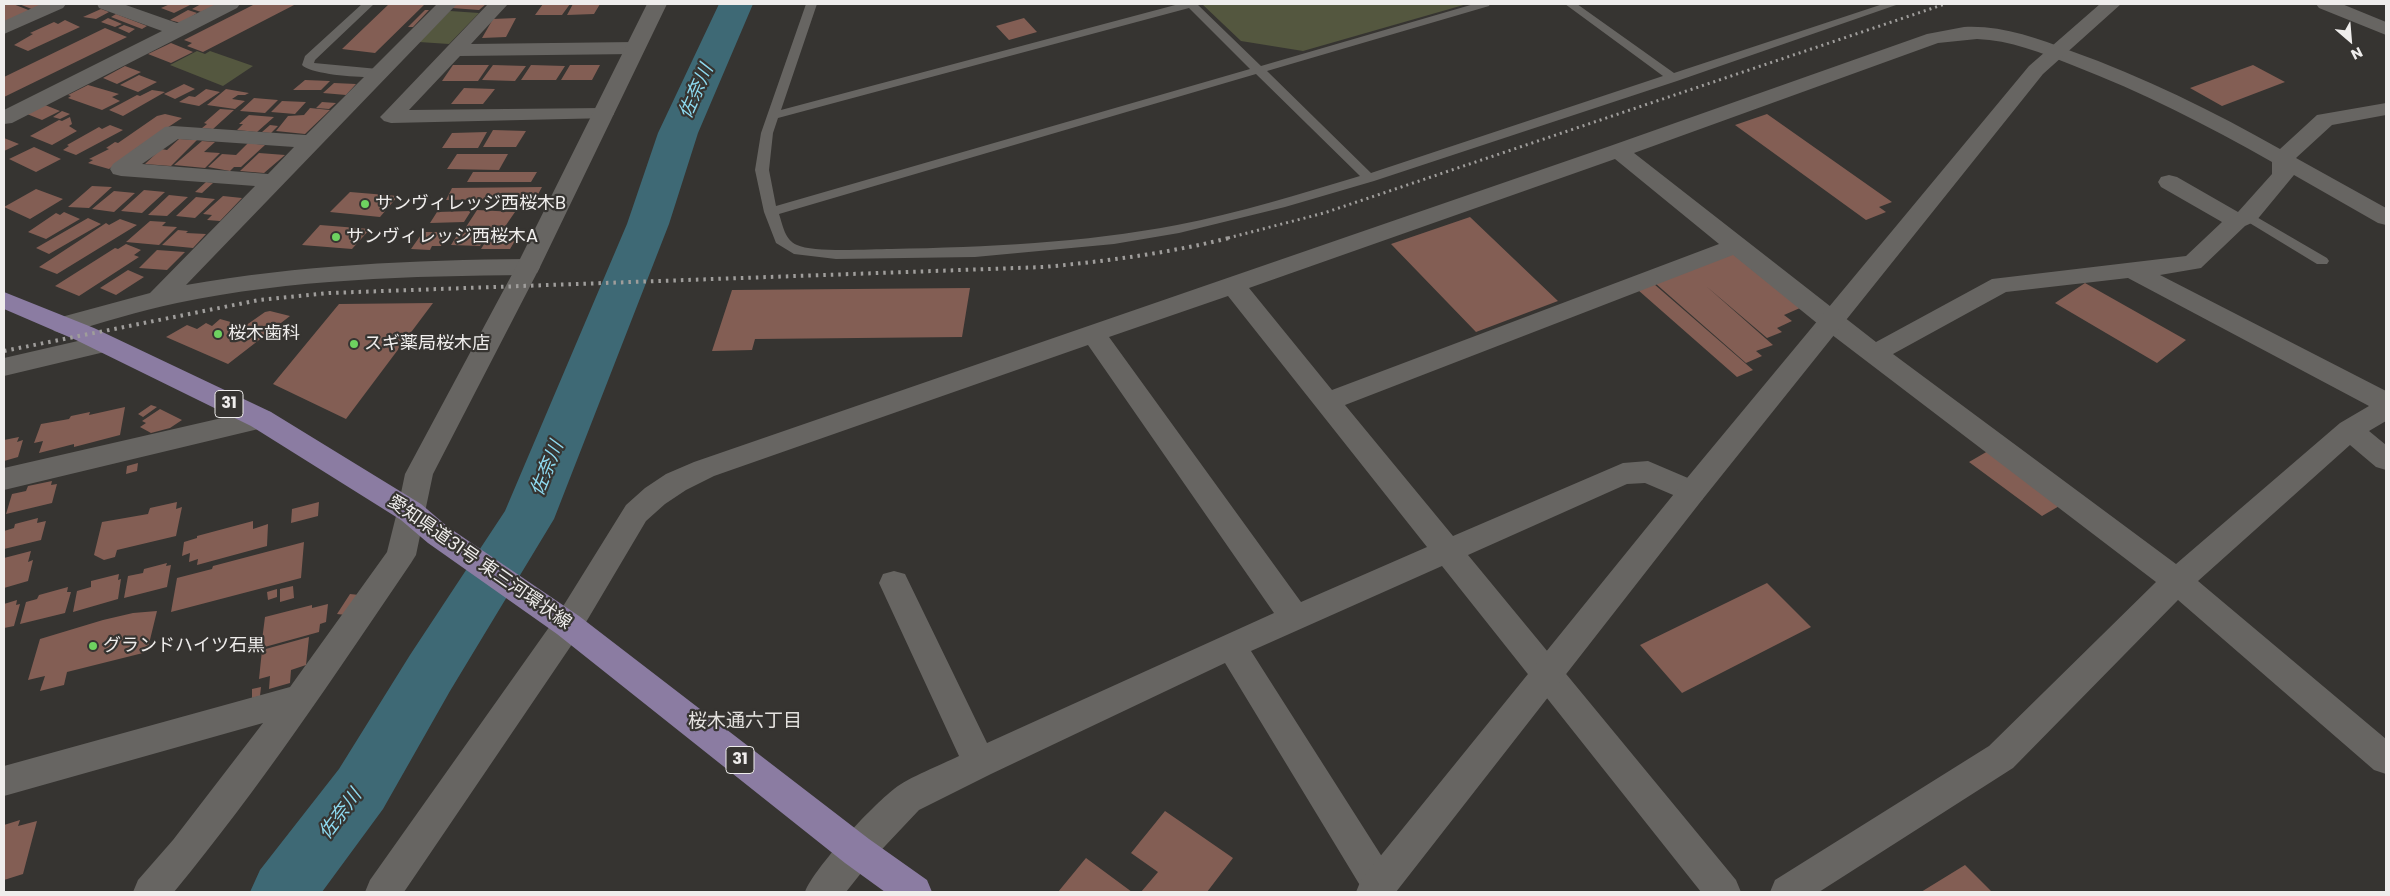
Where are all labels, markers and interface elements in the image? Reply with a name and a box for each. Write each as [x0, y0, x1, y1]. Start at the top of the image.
north arrow [2325, 15, 2375, 65]
text: N [2348, 42, 2366, 65]
water label: 佐奈川 [675, 61, 719, 123]
place label: サンヴィレッジ西桜木B [375, 193, 566, 215]
marker: サンヴィレッジ西桜木B [359, 198, 371, 210]
place label: サンヴィレッジ西桜木A [346, 226, 538, 248]
marker: サンヴィレッジ西桜木A [330, 231, 342, 243]
place label: 桜木歯科 [228, 323, 300, 345]
marker: 桜木歯科 [212, 328, 224, 340]
place label: スギ薬局桜木店 [364, 333, 490, 355]
marker: スギ薬局桜木店 [348, 338, 360, 350]
road number: 31 [215, 390, 243, 418]
water label: 佐奈川 [527, 438, 569, 500]
street label: 愛知県道31号 東三河環状線 [383, 491, 575, 635]
place label: グランドハイツ石黒 [103, 635, 265, 657]
marker: グランドハイツ石黒 [87, 640, 99, 652]
district label: 桜木通六丁目 [688, 711, 802, 733]
road number: 31 [726, 746, 754, 774]
water label: 佐奈川 [315, 785, 367, 845]

